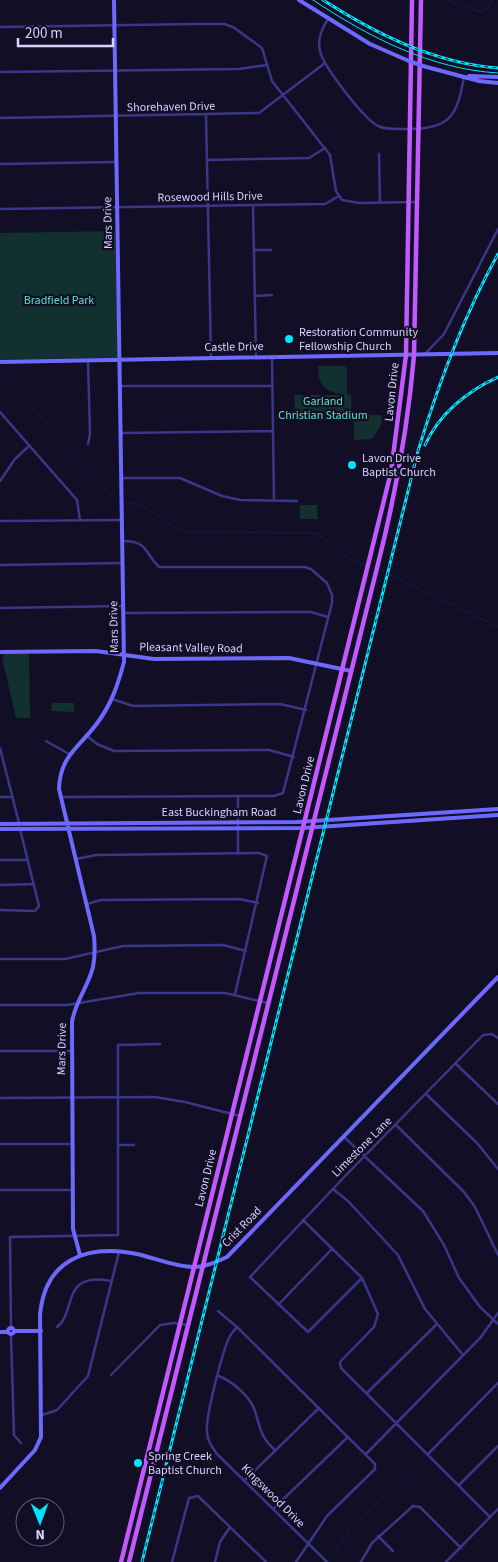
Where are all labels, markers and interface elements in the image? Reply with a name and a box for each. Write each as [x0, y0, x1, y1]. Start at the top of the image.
scale bar [18, 15, 112, 47]
text: 200 m [25, 23, 63, 44]
street label: Shorehaven Drive [127, 98, 215, 116]
street label: Rosewood Hills Drive [157, 188, 263, 206]
street label: Mars Drive [99, 197, 117, 249]
park label: Bradfield Park [24, 292, 94, 309]
place label: Restoration Community Fellowship Church [299, 324, 418, 355]
marker: Restoration Community Fellowship Church [283, 333, 295, 345]
street label: Castle Drive [204, 338, 264, 356]
street label: Lavon Drive [380, 362, 404, 422]
park label: Garland Christian Stadium [278, 393, 368, 424]
place label: Lavon Drive Baptist Church [362, 450, 436, 481]
marker: Lavon Drive Baptist Church [346, 459, 358, 471]
street label: Mars Drive [105, 601, 123, 653]
street label: Pleasant Valley Road [139, 639, 243, 657]
street label: Lavon Drive [289, 754, 319, 816]
street label: East Buckingham Road [162, 804, 276, 821]
street label: Mars Drive [53, 1023, 71, 1075]
street label: Limestone Lane [328, 1113, 396, 1181]
street label: Lavon Drive [191, 1147, 221, 1209]
street label: Crist Road [218, 1203, 266, 1251]
place label: Spring Creek Baptist Church [148, 1448, 222, 1479]
marker: Spring Creek Baptist Church [132, 1457, 144, 1469]
street label: Kingswood Drive [237, 1460, 309, 1532]
north arrow [15, 1497, 65, 1547]
text: N [35, 1524, 45, 1544]

